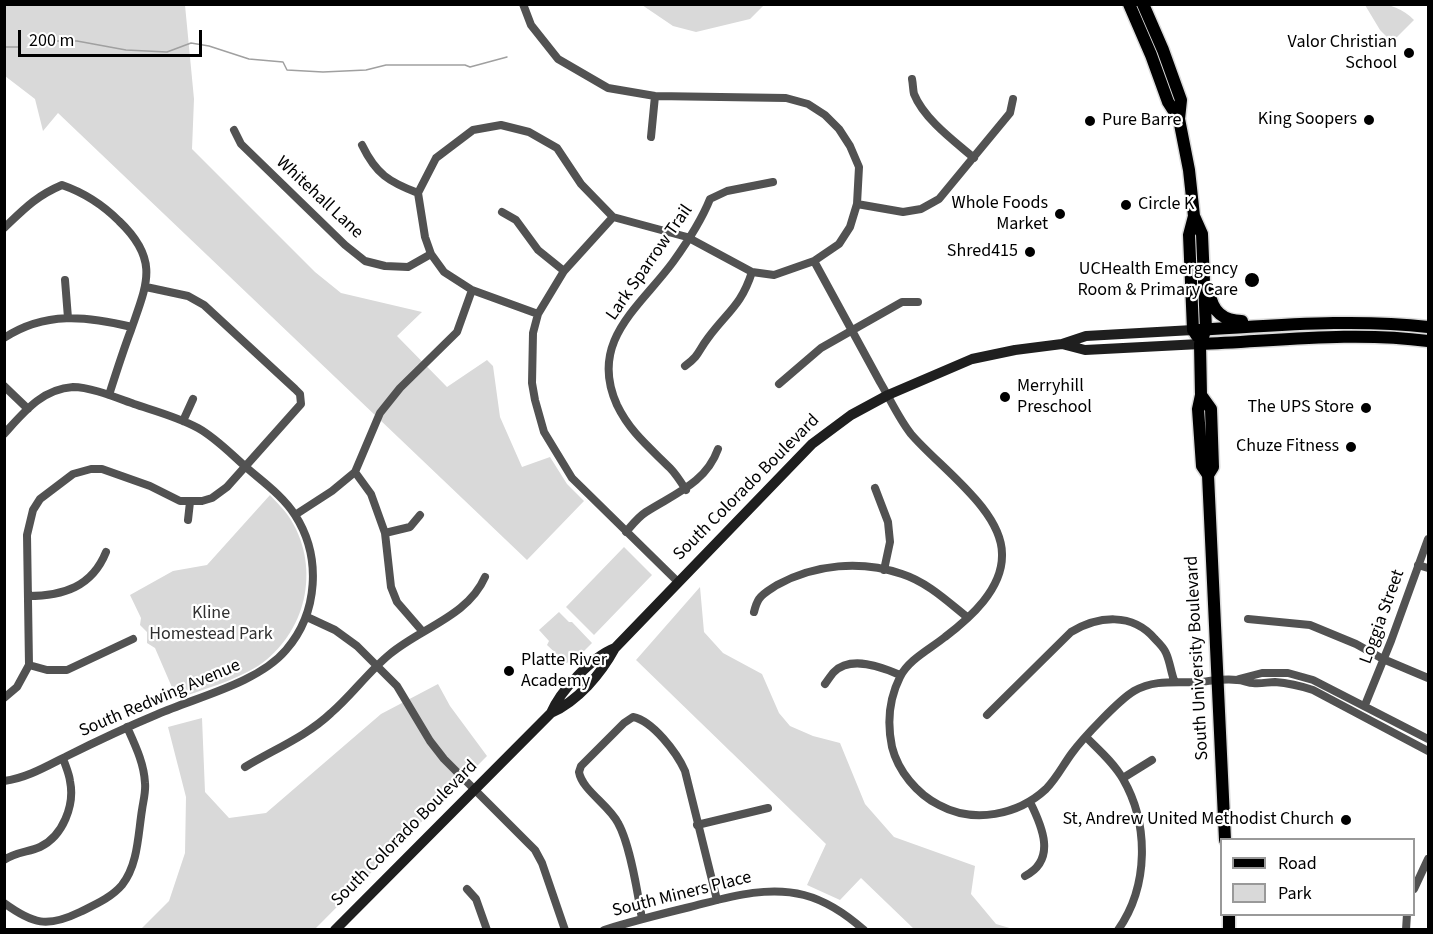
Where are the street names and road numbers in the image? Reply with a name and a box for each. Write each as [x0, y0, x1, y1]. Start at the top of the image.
street label: Whitehall Lane [271, 152, 367, 244]
street label: Lark Sparrow Trail [602, 201, 698, 325]
street label: South Colorado Boulevard [669, 410, 825, 566]
street label: South University Boulevard [1182, 555, 1214, 761]
street label: Loggia Street [1356, 567, 1410, 667]
street label: South Redwing Avenue [76, 655, 244, 743]
street label: South Colorado Boulevard [327, 756, 483, 912]
street label: South Miners Place [610, 867, 754, 923]

